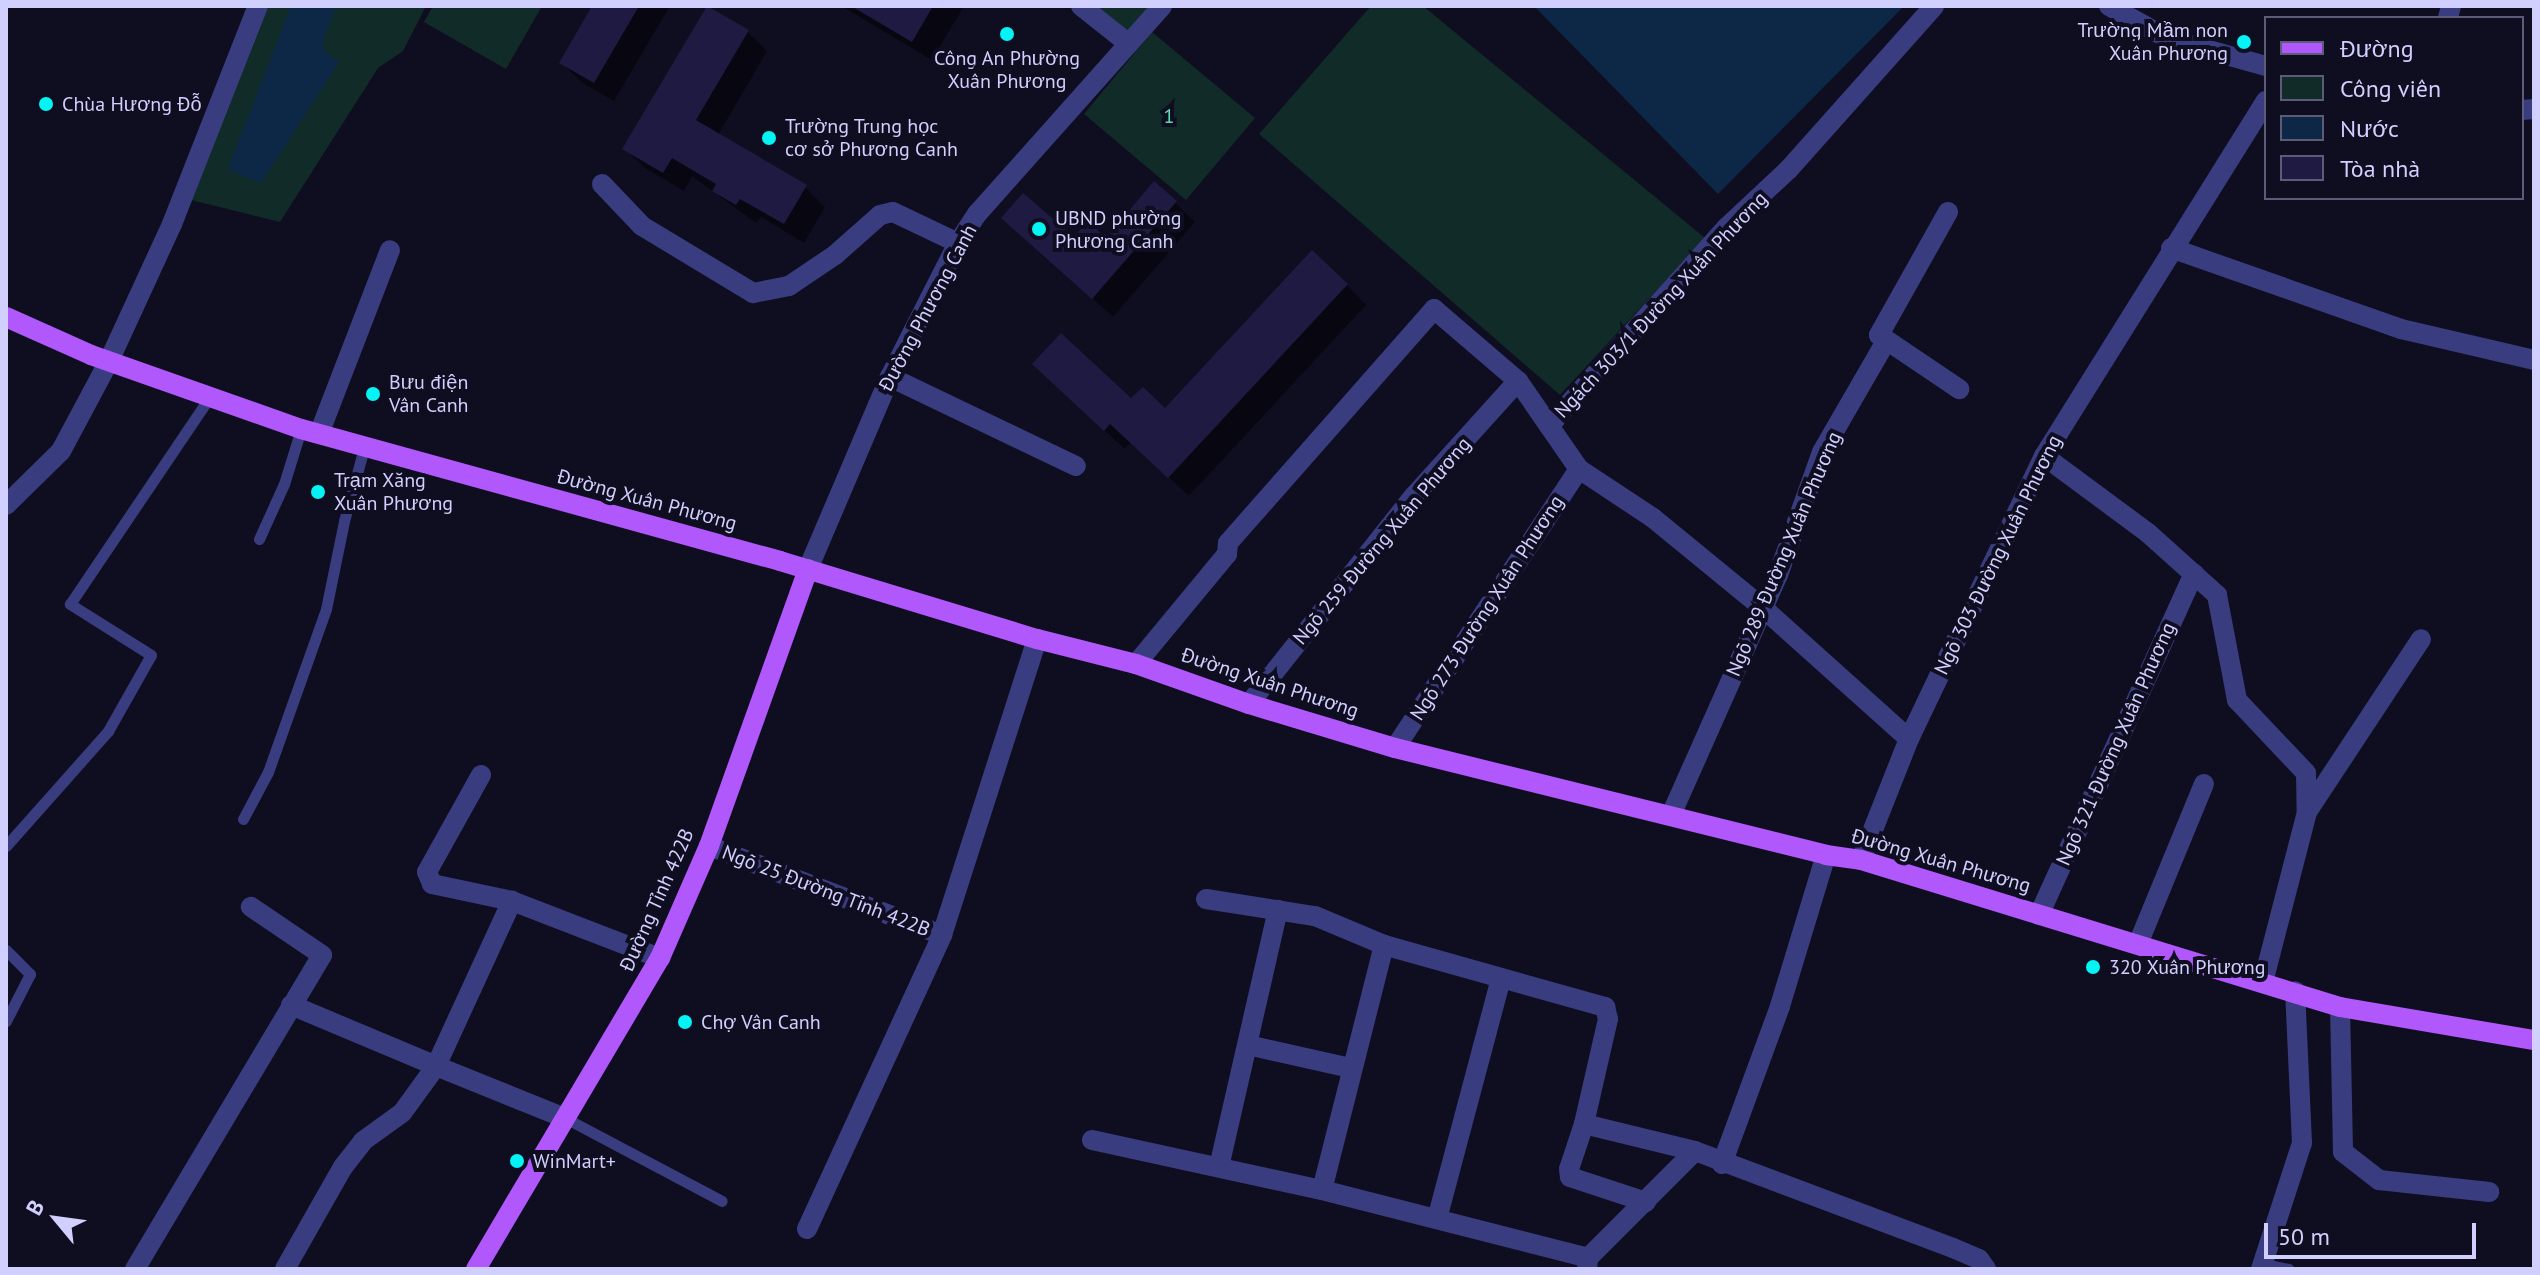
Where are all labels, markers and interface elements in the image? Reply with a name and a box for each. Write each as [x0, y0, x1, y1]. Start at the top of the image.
legend [2264, 16, 2524, 200]
place label: Trường Mầm non Xuân Phương [2078, 18, 2228, 65]
marker: Công An Phường Xuân Phương [998, 25, 1016, 43]
marker: Trường Mầm non Xuân Phương [2235, 33, 2253, 51]
text: Đường [2340, 33, 2414, 64]
place label: Công An Phường Xuân Phương [934, 46, 1080, 93]
text: Công viên [2340, 73, 2441, 104]
place label: Chùa Hương Đỗ [62, 92, 202, 116]
marker: Chùa Hương Đỗ [37, 95, 55, 113]
park label: 1 [1164, 104, 1174, 128]
text: Nước [2340, 113, 2399, 144]
place label: Trường Trung học cơ sở Phương Canh [785, 114, 958, 161]
marker: Trường Trung học cơ sở Phương Canh [760, 129, 778, 147]
text: Tòa nhà [2340, 153, 2420, 184]
street label: Ngách 303/1 Đường Xuân Phương [1550, 187, 1772, 423]
place label: UBND phường Phương Canh [1055, 206, 1182, 253]
marker: UBND phường Phương Canh [1030, 220, 1048, 238]
street label: Đường Phương Canh [874, 221, 982, 395]
place label: Bưu điện Vân Canh [389, 370, 469, 417]
marker: Bưu điện Vân Canh [364, 385, 382, 403]
street label: Ngõ 289 Đường Xuân Phương [1721, 428, 1847, 680]
street label: Ngõ 303 Đường Xuân Phương [1929, 431, 2067, 679]
street label: Ngõ 259 Đường Xuân Phương [1288, 432, 1476, 650]
street label: Đường Xuân Phương [554, 464, 740, 536]
place label: Trạm Xăng Xuân Phương [334, 468, 453, 515]
marker: Trạm Xăng Xuân Phương [309, 483, 327, 501]
street label: Ngõ 273 Đường Xuân Phương [1405, 491, 1569, 725]
street label: Ngõ 321 Đường Xuân Phương [2051, 619, 2181, 869]
street label: Đường Xuân Phương [1178, 643, 1362, 723]
street label: Đường Xuân Phương [1848, 824, 2034, 898]
street label: Đường Tỉnh 422B [615, 825, 699, 975]
street label: Ngõ 25 Đường Tỉnh 422B [718, 840, 934, 942]
place label: 320 Xuân Phương [2109, 955, 2266, 979]
marker: 320 Xuân Phương [2084, 958, 2102, 976]
place label: Chợ Vân Canh [701, 1010, 821, 1034]
marker: Chợ Vân Canh [676, 1013, 694, 1031]
place label: WinMart+ [533, 1149, 616, 1173]
marker: WinMart+ [508, 1152, 526, 1170]
north arrow [16, 1179, 96, 1259]
text: B [20, 1195, 50, 1220]
scale bar [2268, 1207, 2480, 1257]
text: 50 m [2278, 1221, 2330, 1252]

